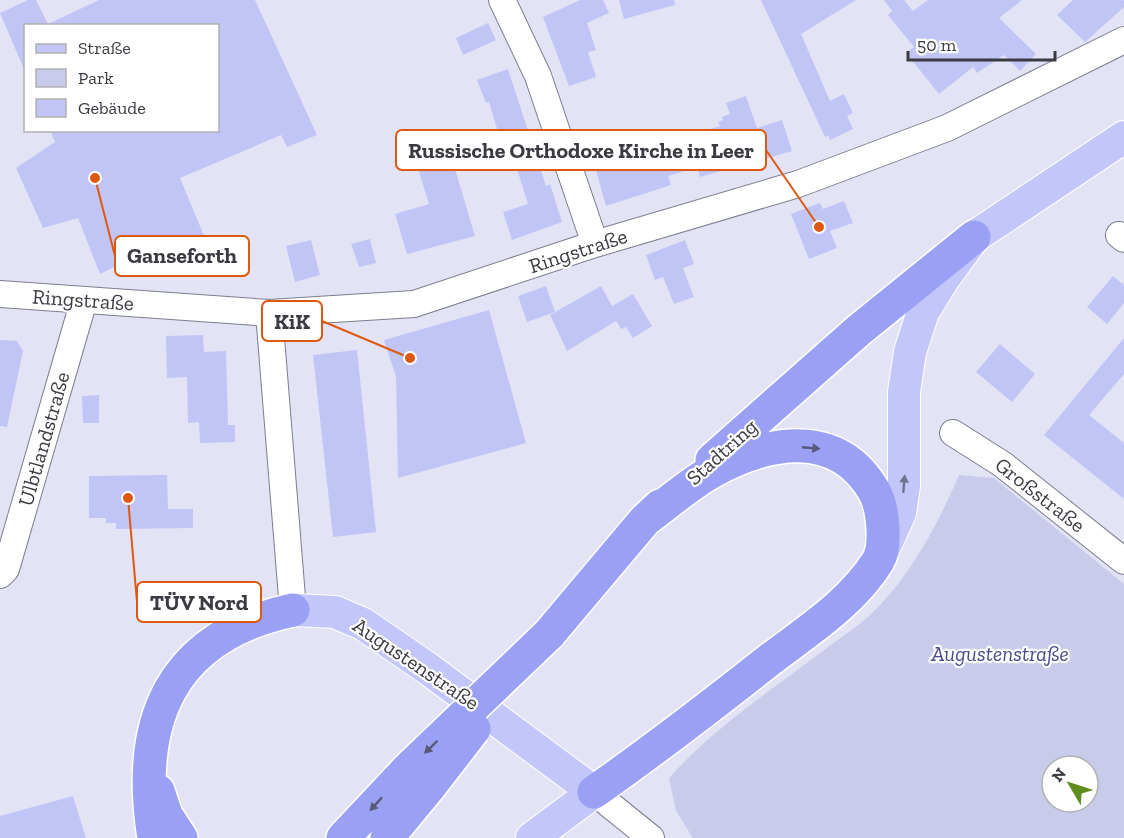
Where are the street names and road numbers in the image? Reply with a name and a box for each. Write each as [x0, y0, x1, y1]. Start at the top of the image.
street label: Ringstraße [526, 223, 630, 278]
street label: Ringstraße [31, 283, 135, 316]
street label: Ulbtlandstraße [12, 369, 75, 509]
street label: Stadtring [681, 413, 763, 490]
street label: Großstraße [990, 452, 1090, 538]
street label: Augustenstraße [348, 612, 484, 715]

